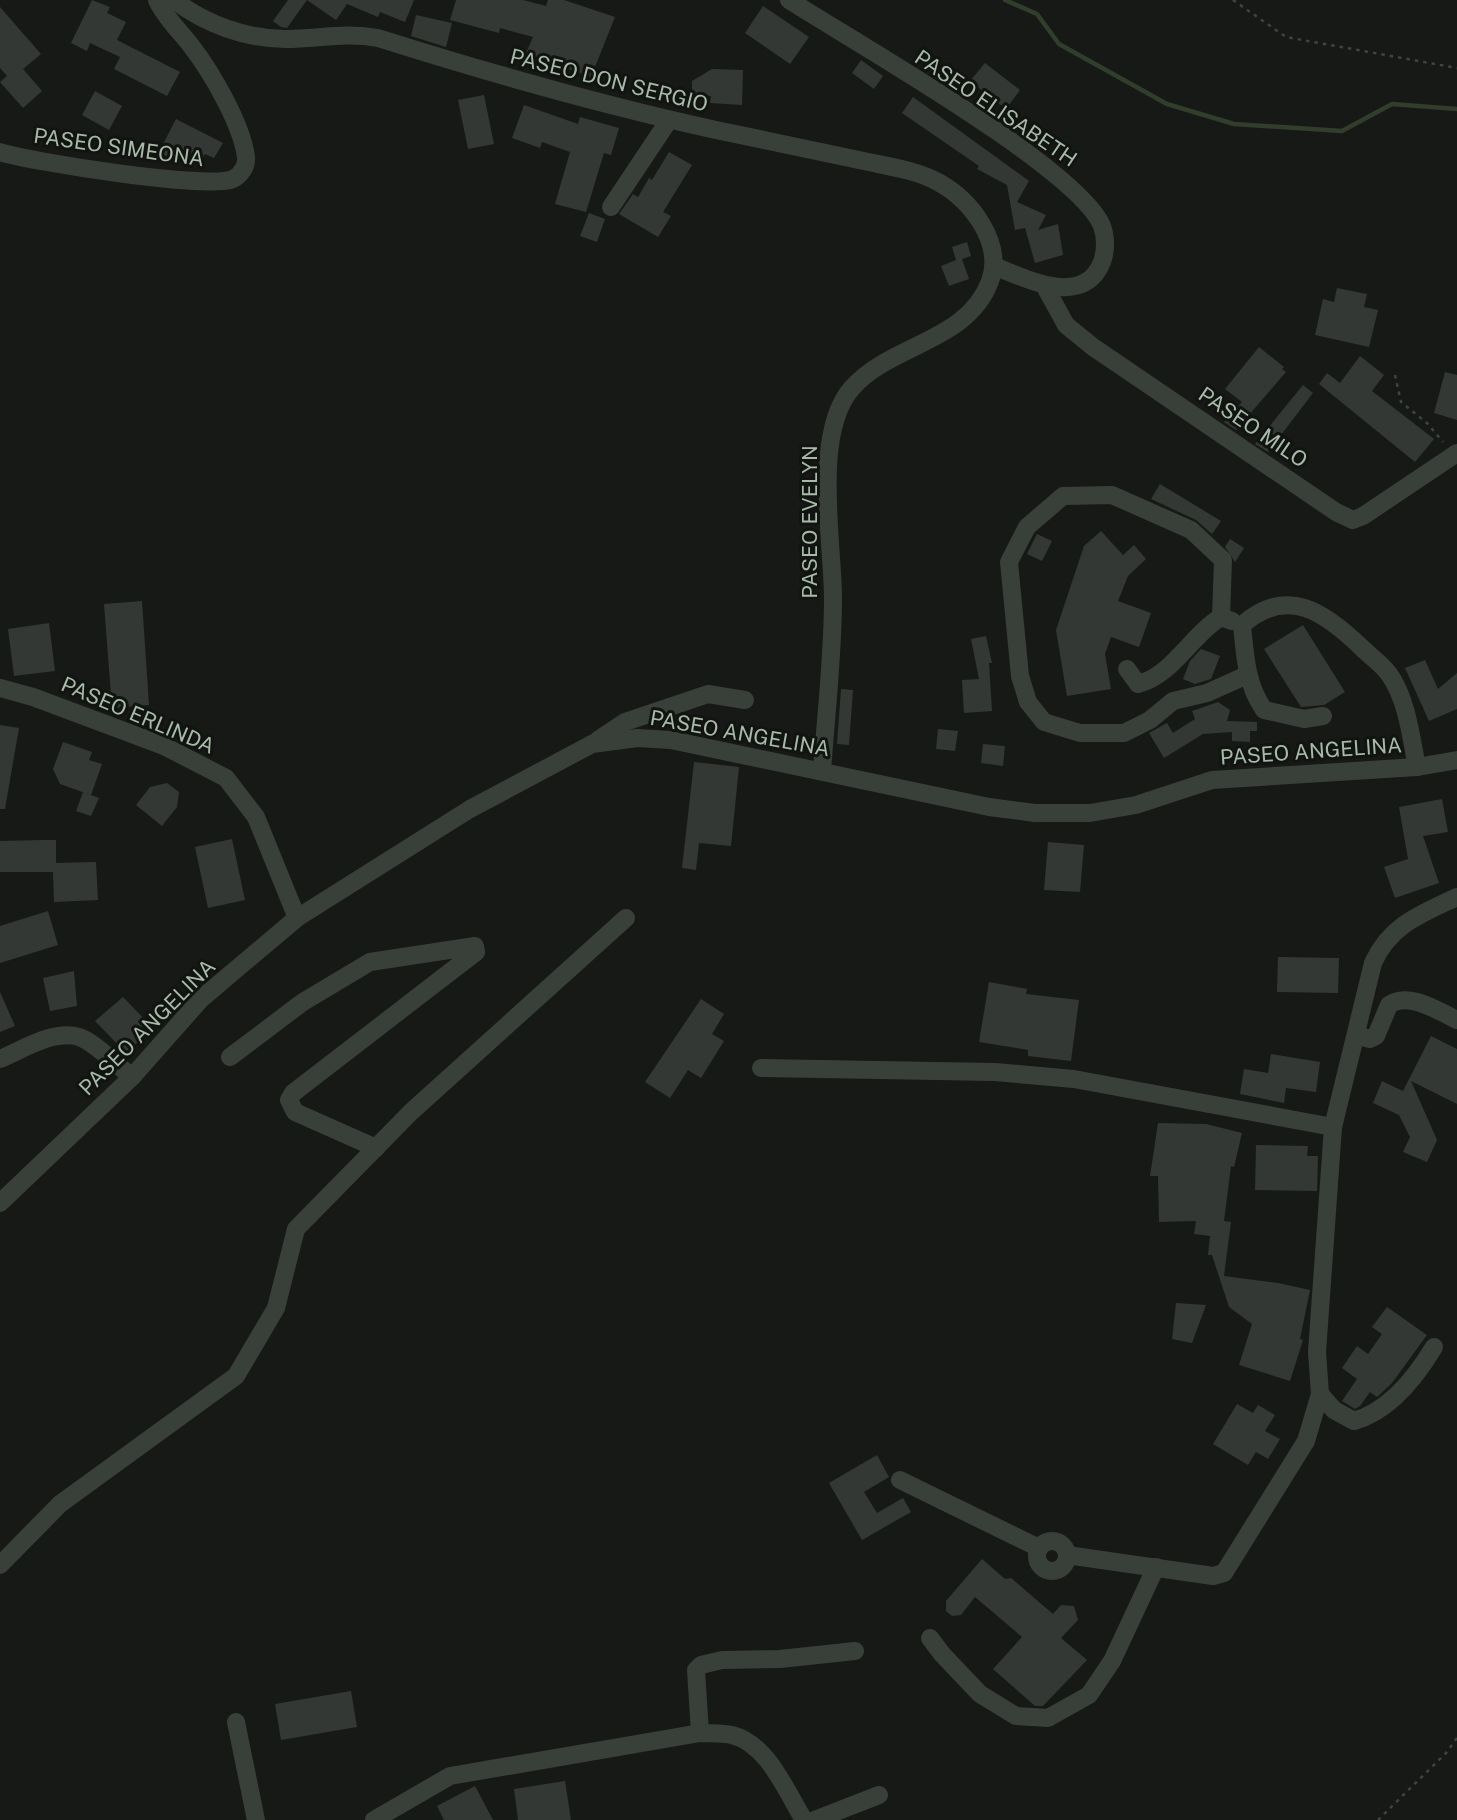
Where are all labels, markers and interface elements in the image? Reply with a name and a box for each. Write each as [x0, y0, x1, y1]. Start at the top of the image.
street label: PASEO DON SERGIO [507, 43, 711, 117]
street label: PASEO ELISABETH [910, 44, 1082, 172]
street label: PASEO SIMEONA [32, 123, 206, 171]
street label: PASEO MILO [1194, 381, 1312, 473]
street label: PASEO EVELYN [797, 445, 822, 599]
street label: PASEO ERLINDA [57, 671, 219, 759]
street label: PASEO ANGELINA [648, 705, 832, 761]
street label: PASEO ANGELINA [1219, 732, 1403, 770]
street label: PASEO ANGELINA [74, 954, 220, 1100]

